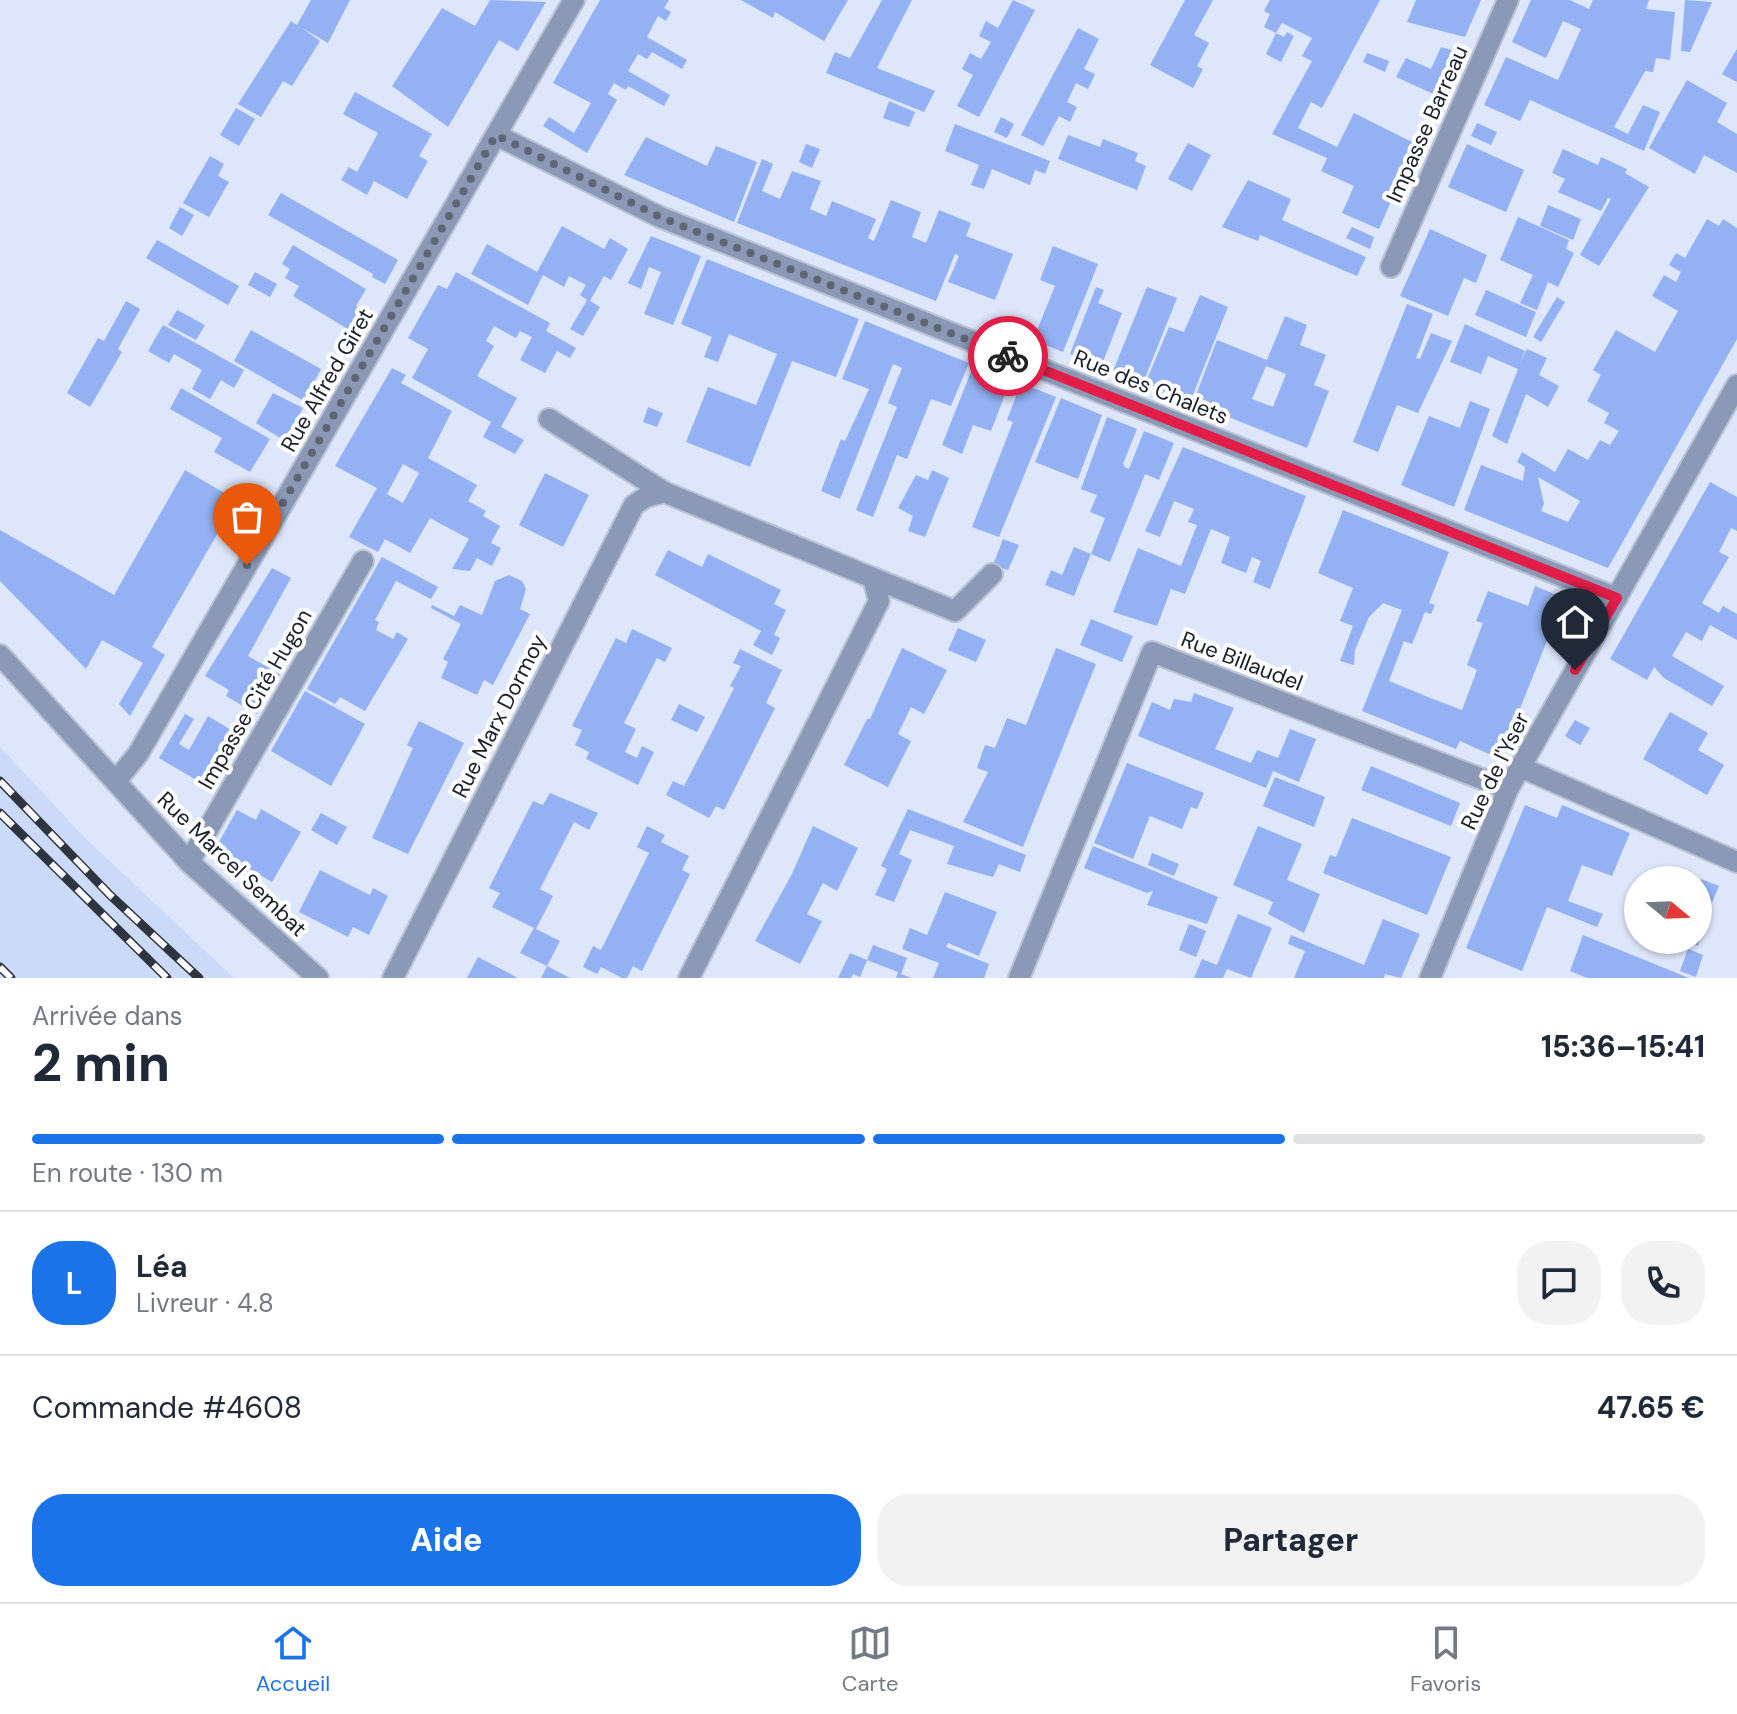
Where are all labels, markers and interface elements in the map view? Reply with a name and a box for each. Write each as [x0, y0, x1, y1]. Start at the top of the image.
street label: Impasse Barreau [1379, 41, 1475, 207]
street label: Rue Alfred Giret [274, 303, 380, 457]
courier [968, 316, 1048, 396]
icon: bike [986, 334, 1030, 378]
street label: Rue des Chalets [1069, 343, 1233, 431]
pin [213, 483, 281, 565]
icon: bag [225, 495, 269, 539]
pin [1541, 588, 1609, 670]
icon: home [1553, 600, 1597, 644]
street label: Impasse Cité Hugon [192, 604, 318, 794]
street label: Rue Billaudel [1177, 624, 1307, 698]
street label: Rue Marx Dormoy [445, 629, 553, 803]
street label: Rue de l'Yser [1454, 707, 1536, 835]
street label: Rue Marcel Sembat [151, 785, 313, 943]
north arrow [1624, 866, 1712, 954]
map controls [1624, 866, 1712, 954]
text: Arrivée dans [32, 999, 183, 1033]
text: 15:36–15:41 [1541, 1027, 1705, 1066]
text: 2 min [32, 1029, 170, 1097]
text: En route · 130 m [32, 1156, 223, 1190]
button: chat [1517, 1241, 1601, 1325]
button: phone [1621, 1241, 1705, 1325]
text: Léa [136, 1247, 188, 1286]
text: L [66, 1264, 82, 1303]
text: Livreur · 4.8 [136, 1286, 274, 1320]
text: Commande #4608 [32, 1388, 302, 1427]
text: 47.65 € [1597, 1388, 1705, 1427]
button: Aide [32, 1494, 861, 1586]
button: Partager [877, 1494, 1705, 1586]
tab: Accueil [256, 1621, 330, 1698]
tab: Carte [842, 1621, 899, 1698]
tab: Favoris [1410, 1621, 1481, 1698]

